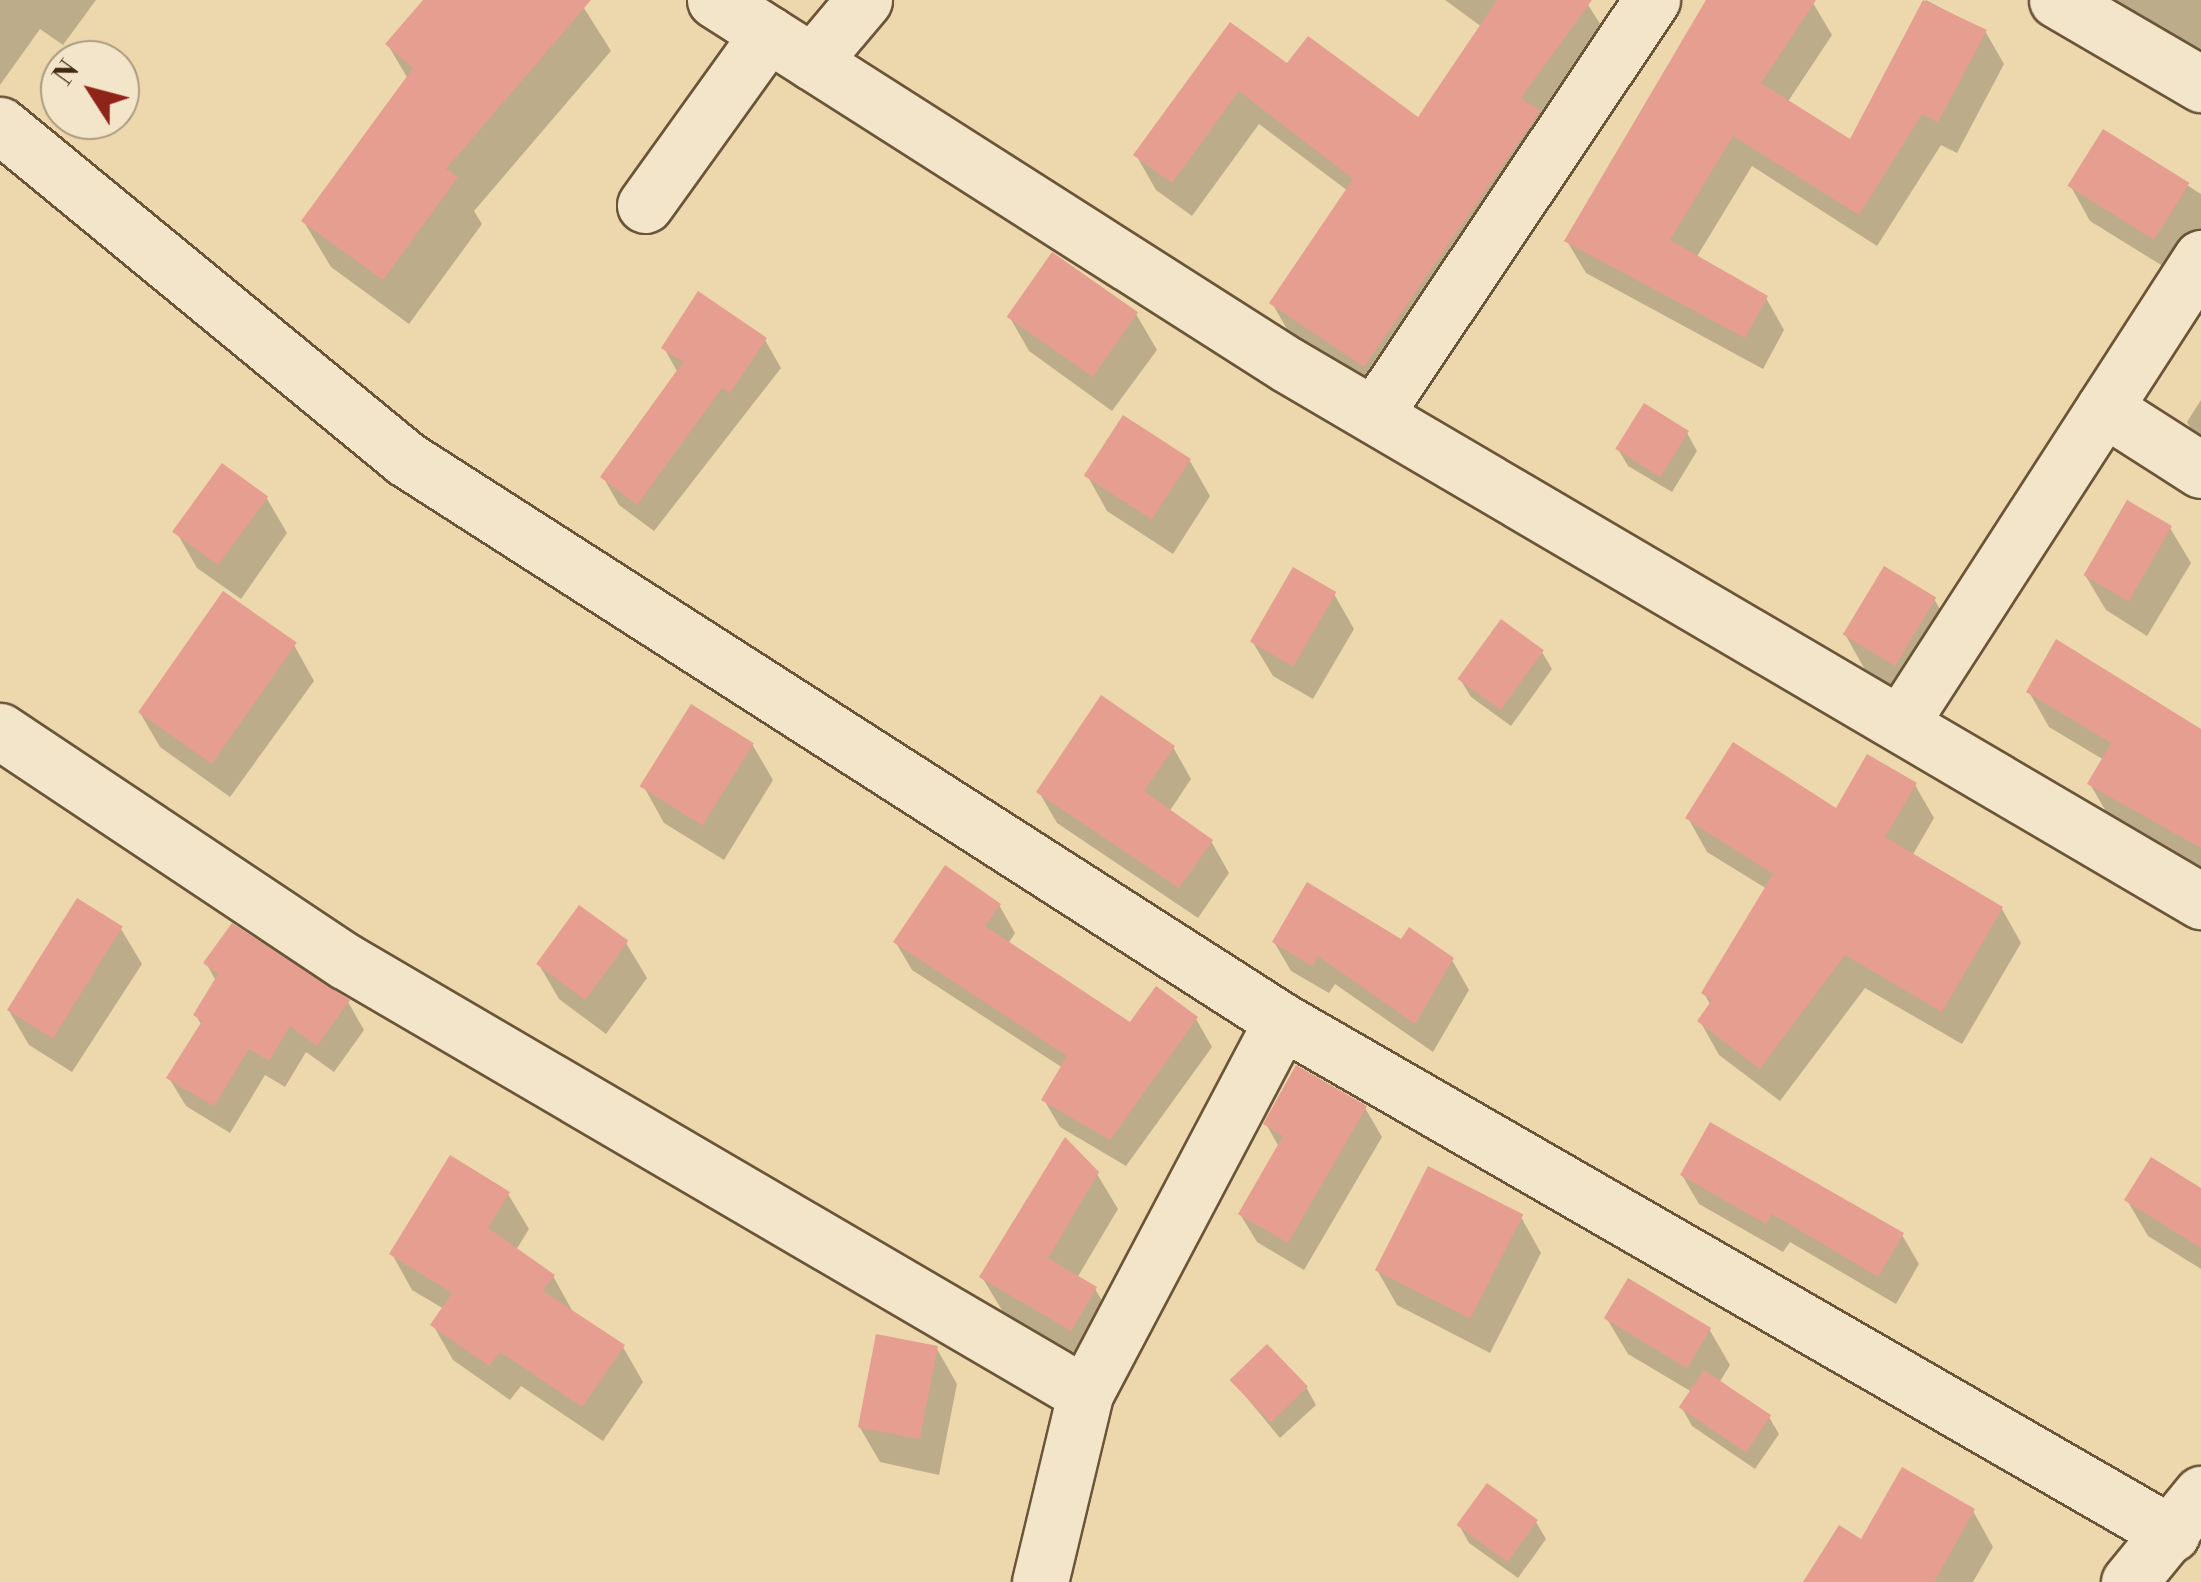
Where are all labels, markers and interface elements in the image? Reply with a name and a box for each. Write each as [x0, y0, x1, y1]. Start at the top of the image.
north arrow [40, 40, 140, 140]
text: N [46, 54, 88, 92]

